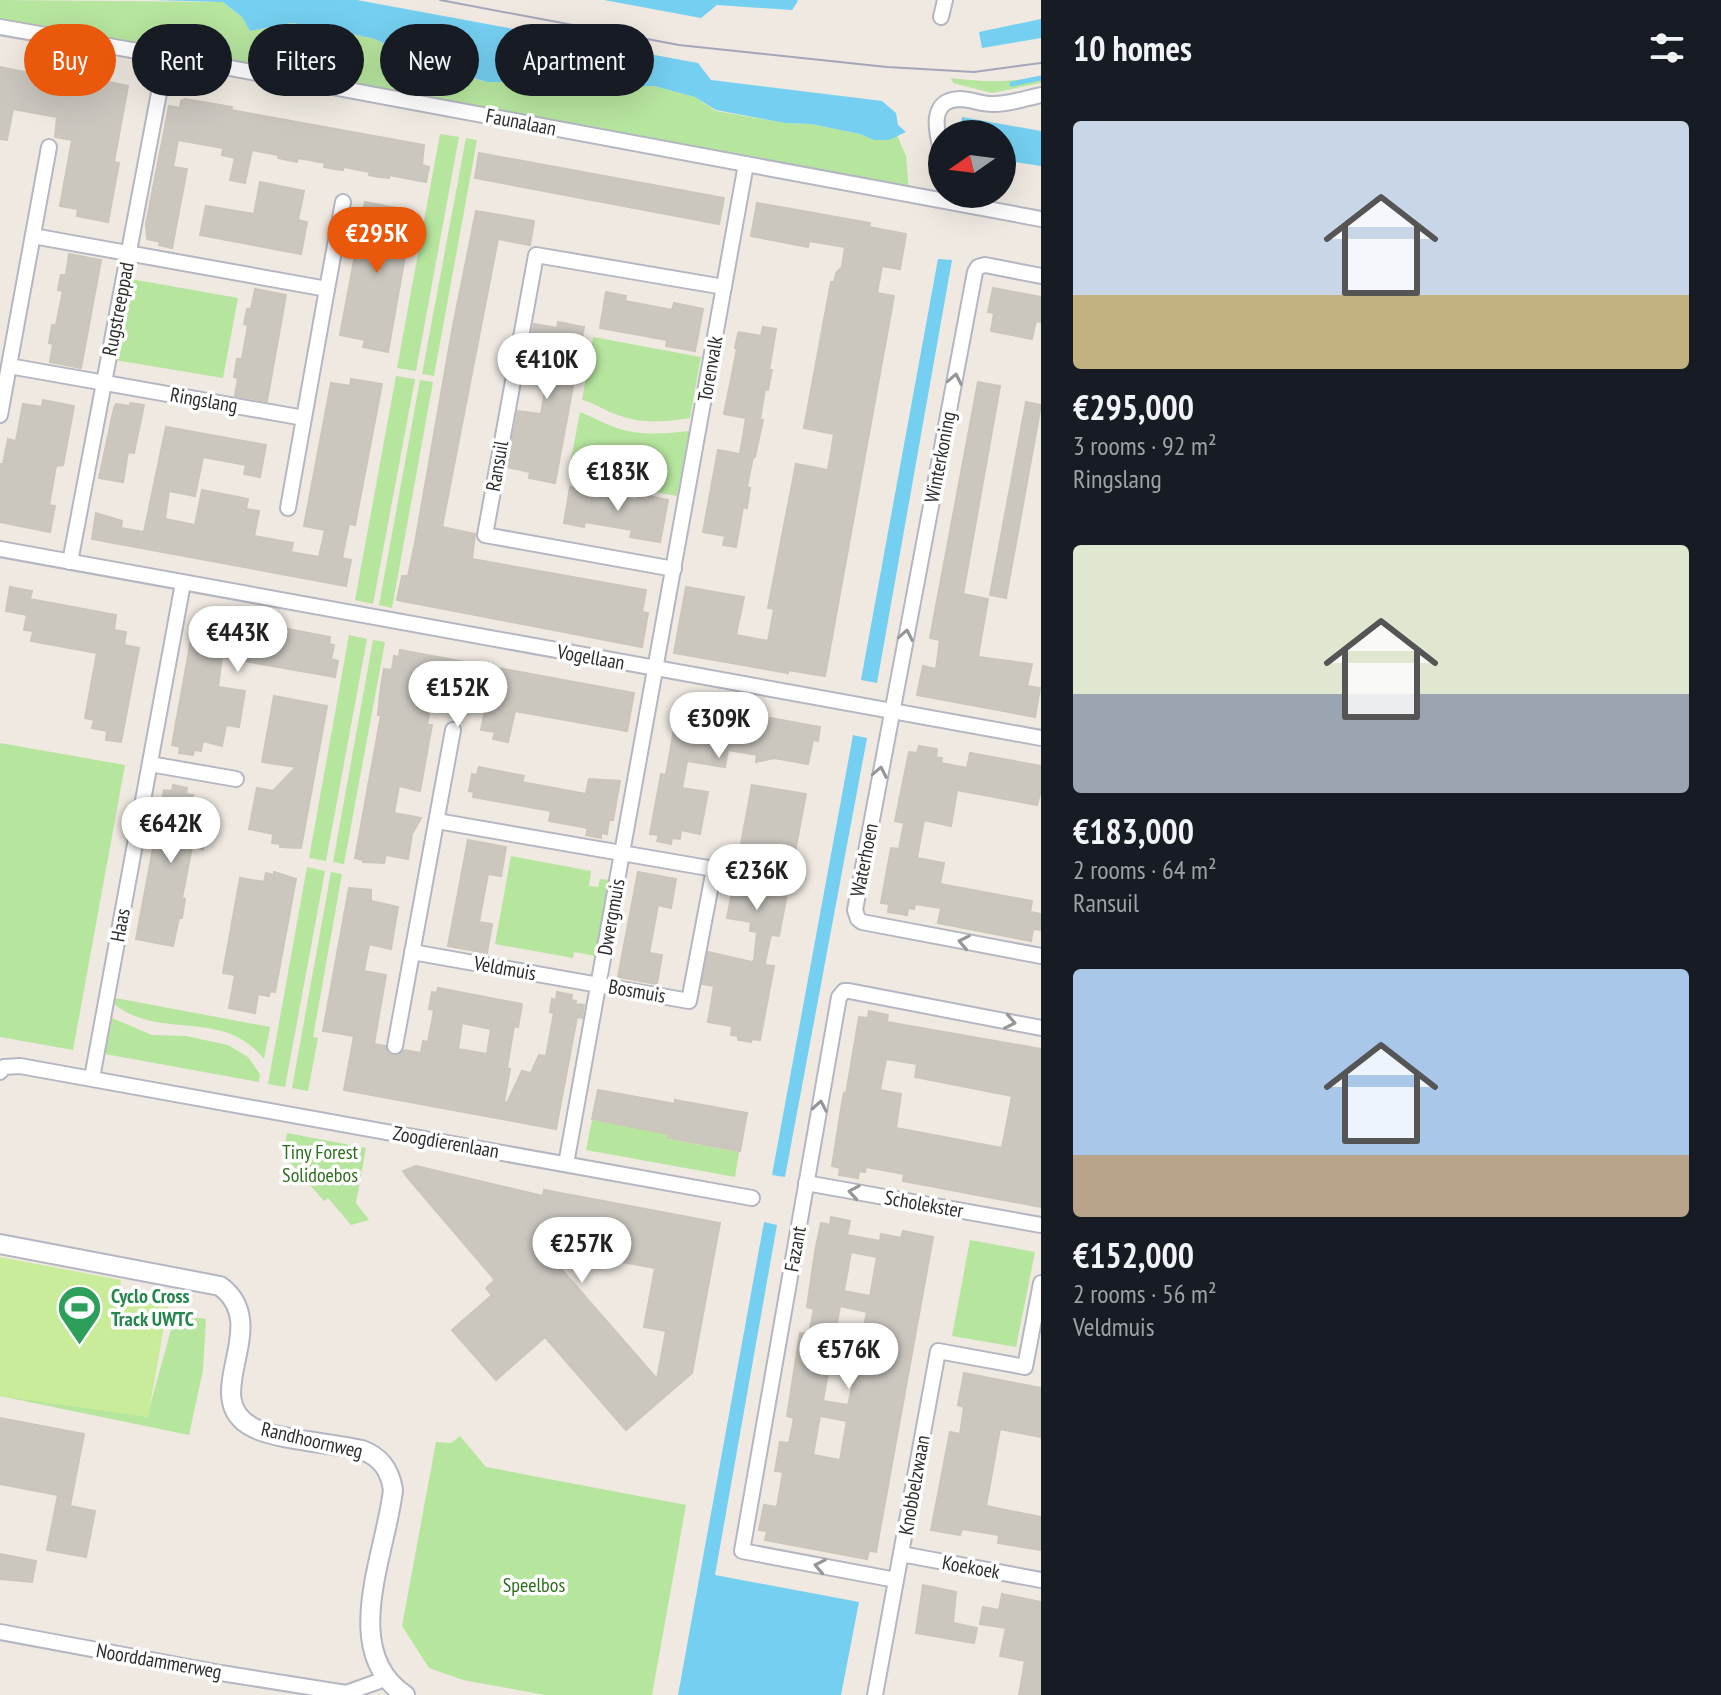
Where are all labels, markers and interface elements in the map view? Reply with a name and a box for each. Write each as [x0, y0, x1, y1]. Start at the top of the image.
chip: Buy [24, 24, 116, 96]
chip: Rent [132, 24, 232, 96]
chip: Filters [248, 24, 364, 96]
chip: New [380, 24, 479, 96]
chip: Apartment [495, 24, 654, 96]
text: 10 homes [1073, 26, 1192, 70]
icon: filters [1645, 26, 1689, 70]
street label: Faunalaan [484, 102, 558, 142]
north arrow [928, 120, 1016, 208]
map controls [928, 120, 1016, 208]
icon: home [1309, 173, 1453, 317]
pin: €295K [321, 207, 433, 275]
text: €295K [345, 216, 409, 249]
street label: Rugstreeppad [96, 260, 140, 358]
pin: €410K [491, 333, 603, 401]
street label: Torenvalk [691, 334, 729, 404]
text: €410K [515, 342, 579, 375]
one-way arrow [945, 372, 962, 386]
street label: Ringslang [168, 381, 240, 419]
text: €295,000 [1073, 385, 1194, 429]
street label: Winterkoning [918, 409, 962, 505]
text: 3 rooms · 92 m² [1073, 429, 1217, 462]
street label: Ransuil [480, 438, 514, 493]
pin: €183K [562, 445, 674, 513]
text: €183K [586, 454, 650, 487]
text: Ringslang [1073, 462, 1162, 495]
icon: home [1309, 597, 1453, 741]
pin: €443K [182, 606, 294, 674]
text: €443K [206, 615, 270, 648]
one-way arrow [897, 628, 914, 642]
street label: Vogellaan [554, 638, 627, 676]
pin: €152K [402, 661, 514, 729]
text: €152K [426, 670, 490, 703]
pin: €309K [663, 692, 775, 760]
text: €309K [687, 701, 751, 734]
one-way arrow [871, 765, 888, 778]
pin: €642K [115, 797, 227, 865]
text: €642K [139, 806, 203, 839]
text: €183,000 [1073, 809, 1194, 853]
street label: Waterhoen [844, 821, 884, 899]
pin: €236K [701, 844, 813, 912]
text: €236K [725, 853, 789, 886]
text: 2 rooms · 64 m² [1073, 853, 1217, 886]
street label: Dwergmuis [591, 876, 631, 957]
text: Ransuil [1073, 886, 1139, 919]
street label: Haas [104, 906, 136, 944]
one-way arrow [958, 934, 971, 951]
street label: Veldmuis [471, 950, 538, 986]
street label: Bosmuis [606, 973, 668, 1009]
one-way arrow [1003, 1013, 1016, 1030]
icon: home [1309, 1021, 1453, 1165]
one-way arrow [810, 1100, 827, 1113]
street label: Zoogdierenlaan [391, 1120, 501, 1164]
park label: Tiny Forest Solidoebos [282, 1139, 359, 1188]
one-way arrow [848, 1184, 861, 1201]
street label: Scholekster [883, 1184, 966, 1224]
pin: €257K [526, 1217, 638, 1285]
street label: Fazant [778, 1224, 812, 1274]
text: €257K [550, 1226, 614, 1259]
text: €152,000 [1073, 1233, 1194, 1277]
text: 2 rooms · 56 m² [1073, 1277, 1217, 1310]
place label: Cyclo Cross Track UWTC [111, 1283, 194, 1332]
sports icon: Cyclo Cross Track UWTC [56, 1284, 104, 1347]
text: Veldmuis [1073, 1310, 1154, 1343]
pin: €576K [793, 1323, 905, 1391]
text: €576K [817, 1332, 881, 1365]
street label: Randhoornweg [259, 1416, 365, 1464]
street label: Knobbelzwaan [892, 1433, 936, 1537]
street label: Koekoek [940, 1549, 1002, 1585]
one-way arrow [813, 1558, 826, 1575]
park label: Speelbos [503, 1572, 565, 1598]
street label: Noorddammerweg [94, 1637, 224, 1685]

